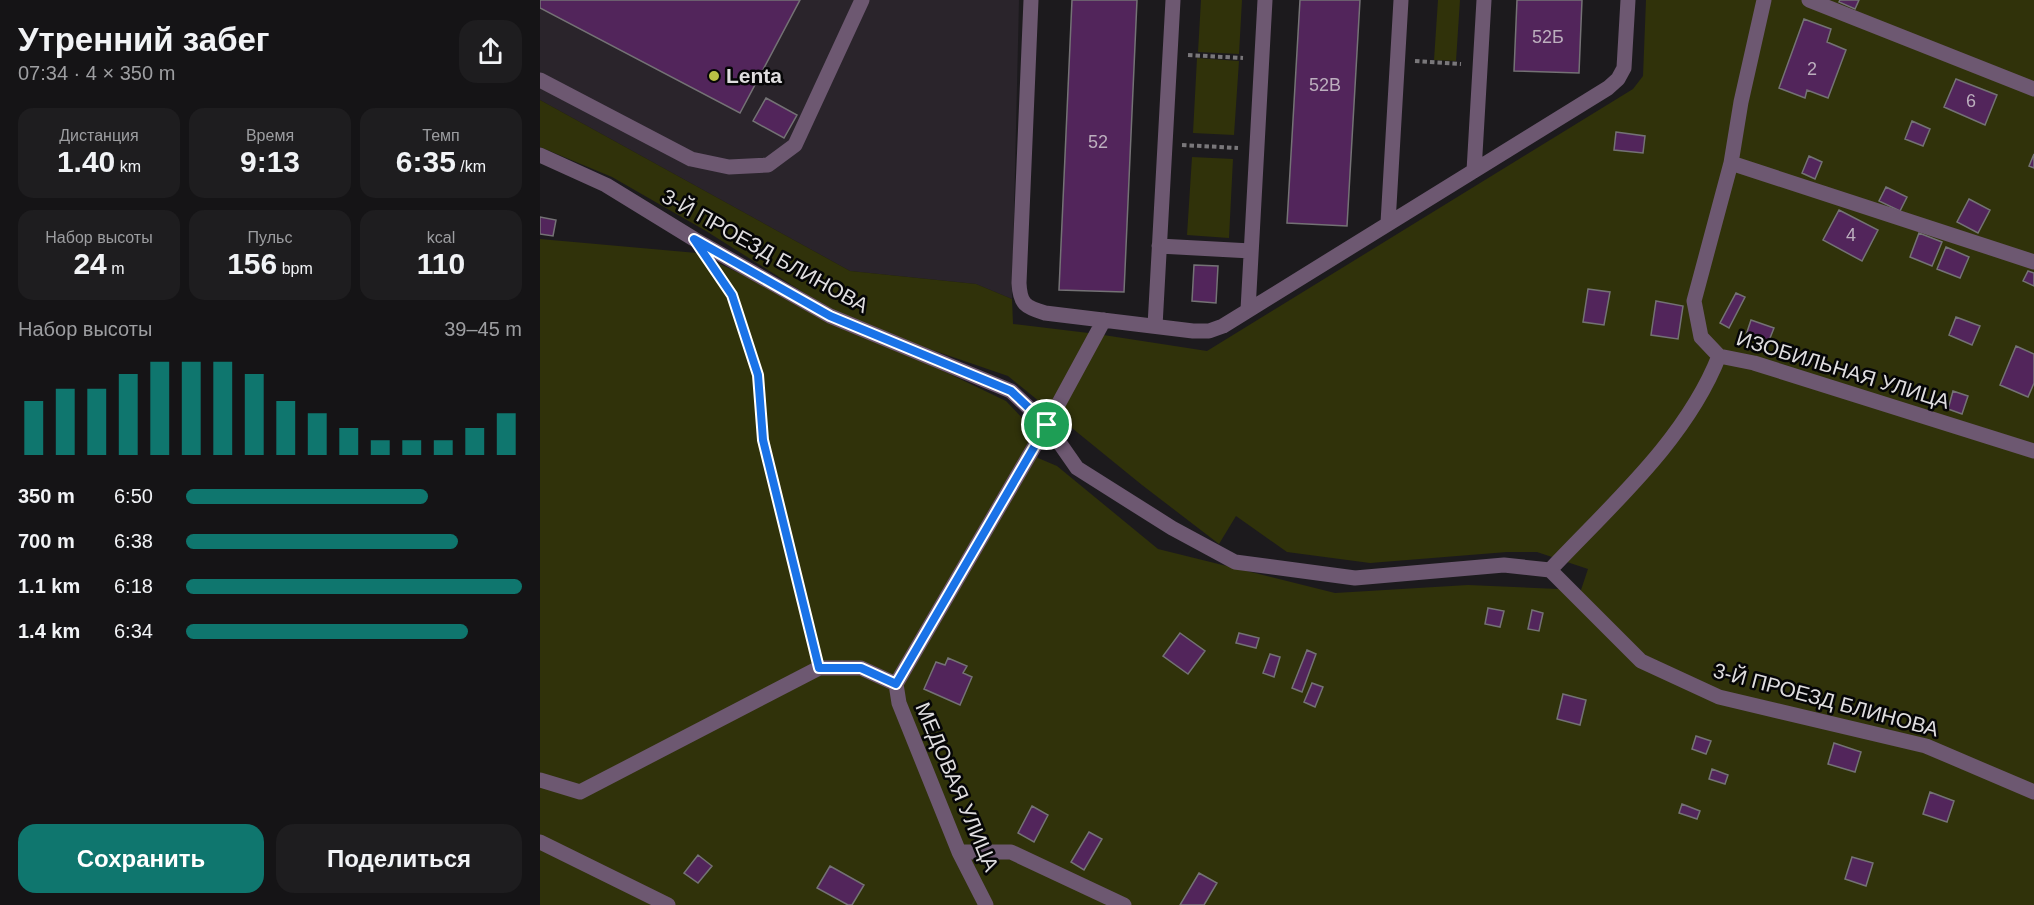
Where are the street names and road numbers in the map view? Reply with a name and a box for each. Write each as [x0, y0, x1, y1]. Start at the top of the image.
street label: 3-Й ПРОЕЗД БЛИНОВА [658, 184, 872, 317]
street label: ИЗОБИЛЬНАЯ УЛИЦА [1734, 326, 1952, 413]
street label: 3-Й ПРОЕЗД БЛИНОВА [1711, 658, 1941, 741]
street label: МЕДОВАЯ УЛИЦА [911, 699, 1003, 875]

